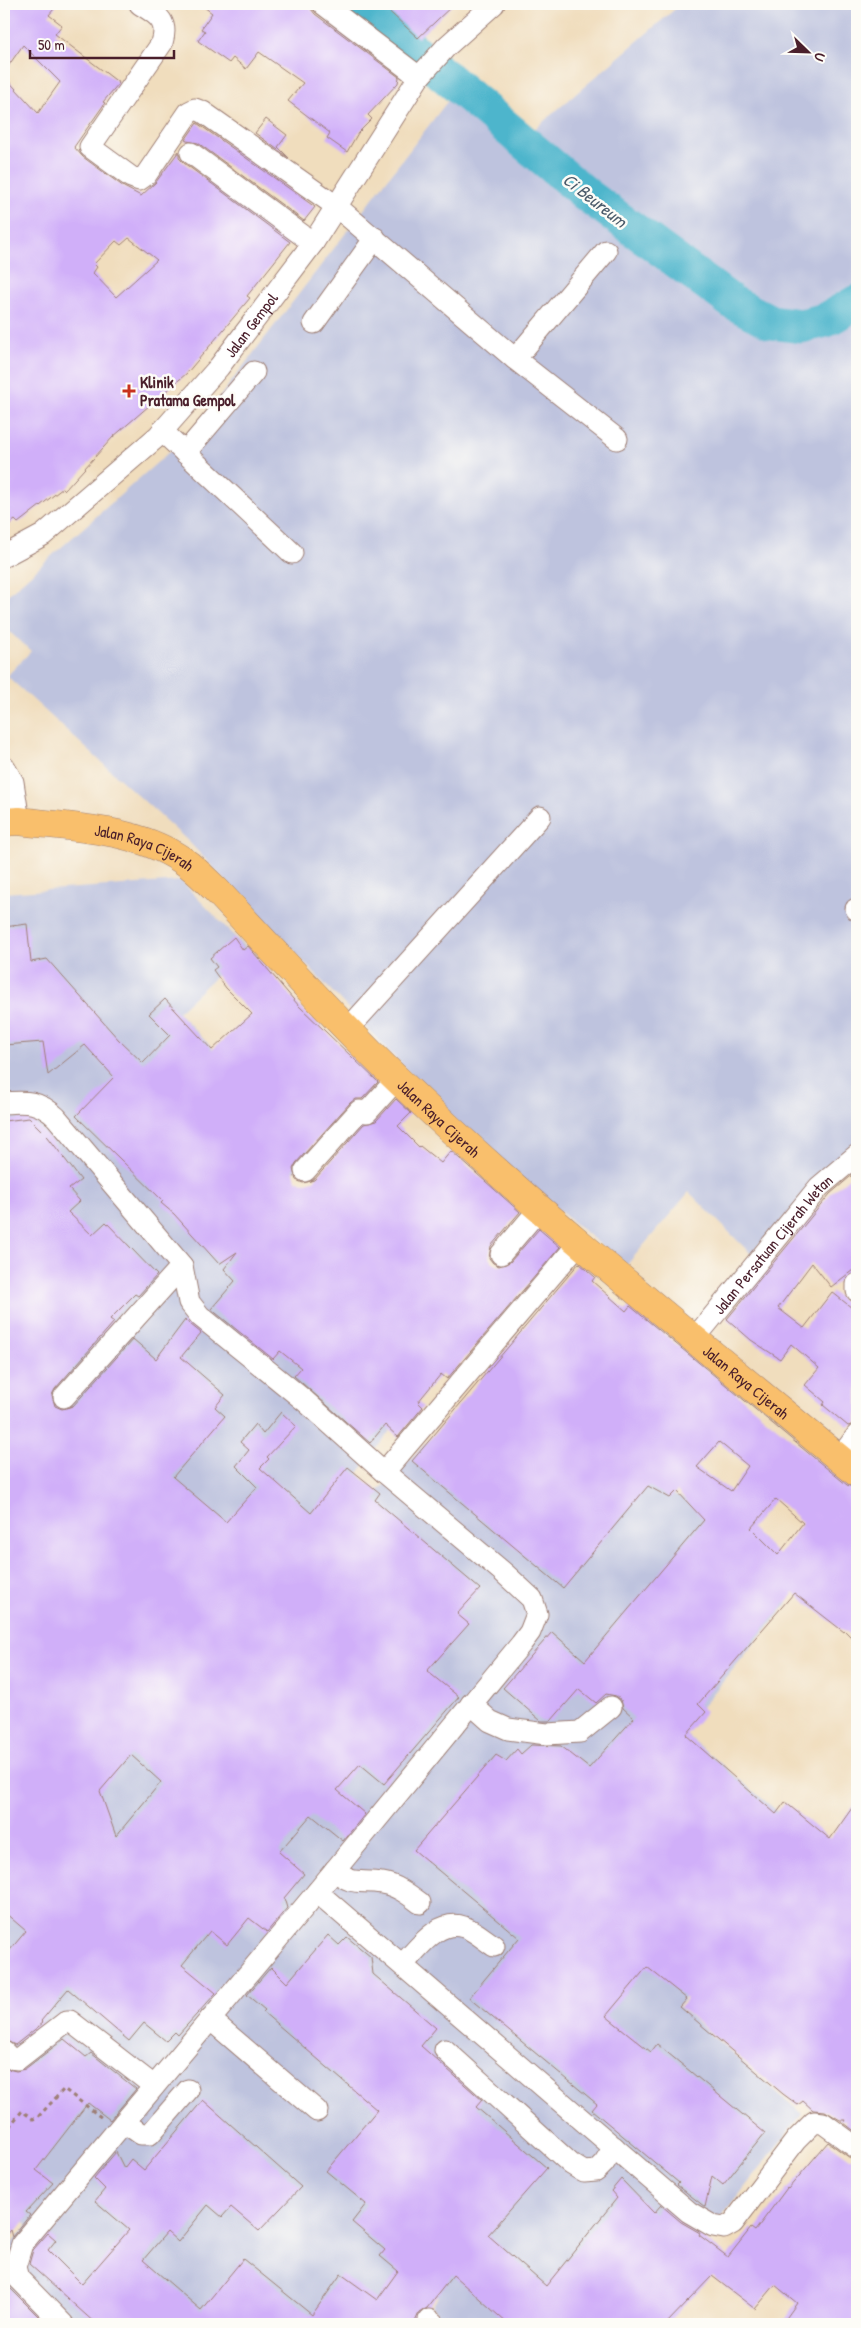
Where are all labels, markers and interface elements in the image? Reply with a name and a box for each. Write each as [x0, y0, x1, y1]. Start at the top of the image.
scale bar [30, 28, 174, 60]
north arrow [784, 28, 834, 78]
text: 50 m [38, 34, 65, 55]
text: U [810, 50, 831, 65]
water label: Ci Beureum [558, 167, 633, 233]
street label: Jalan Gempol [219, 287, 283, 362]
place label: Klinik Pratama Gempol [140, 371, 236, 412]
marker: Klinik Pratama Gempol [122, 384, 136, 398]
street label: Jalan Raya Cijerah [93, 819, 199, 876]
street label: Jalan Raya Cijerah [393, 1074, 485, 1162]
street label: Jalan Persatuan Cijerah Wetan [708, 1169, 837, 1319]
street label: Jalan Raya Cijerah [698, 1340, 794, 1424]

